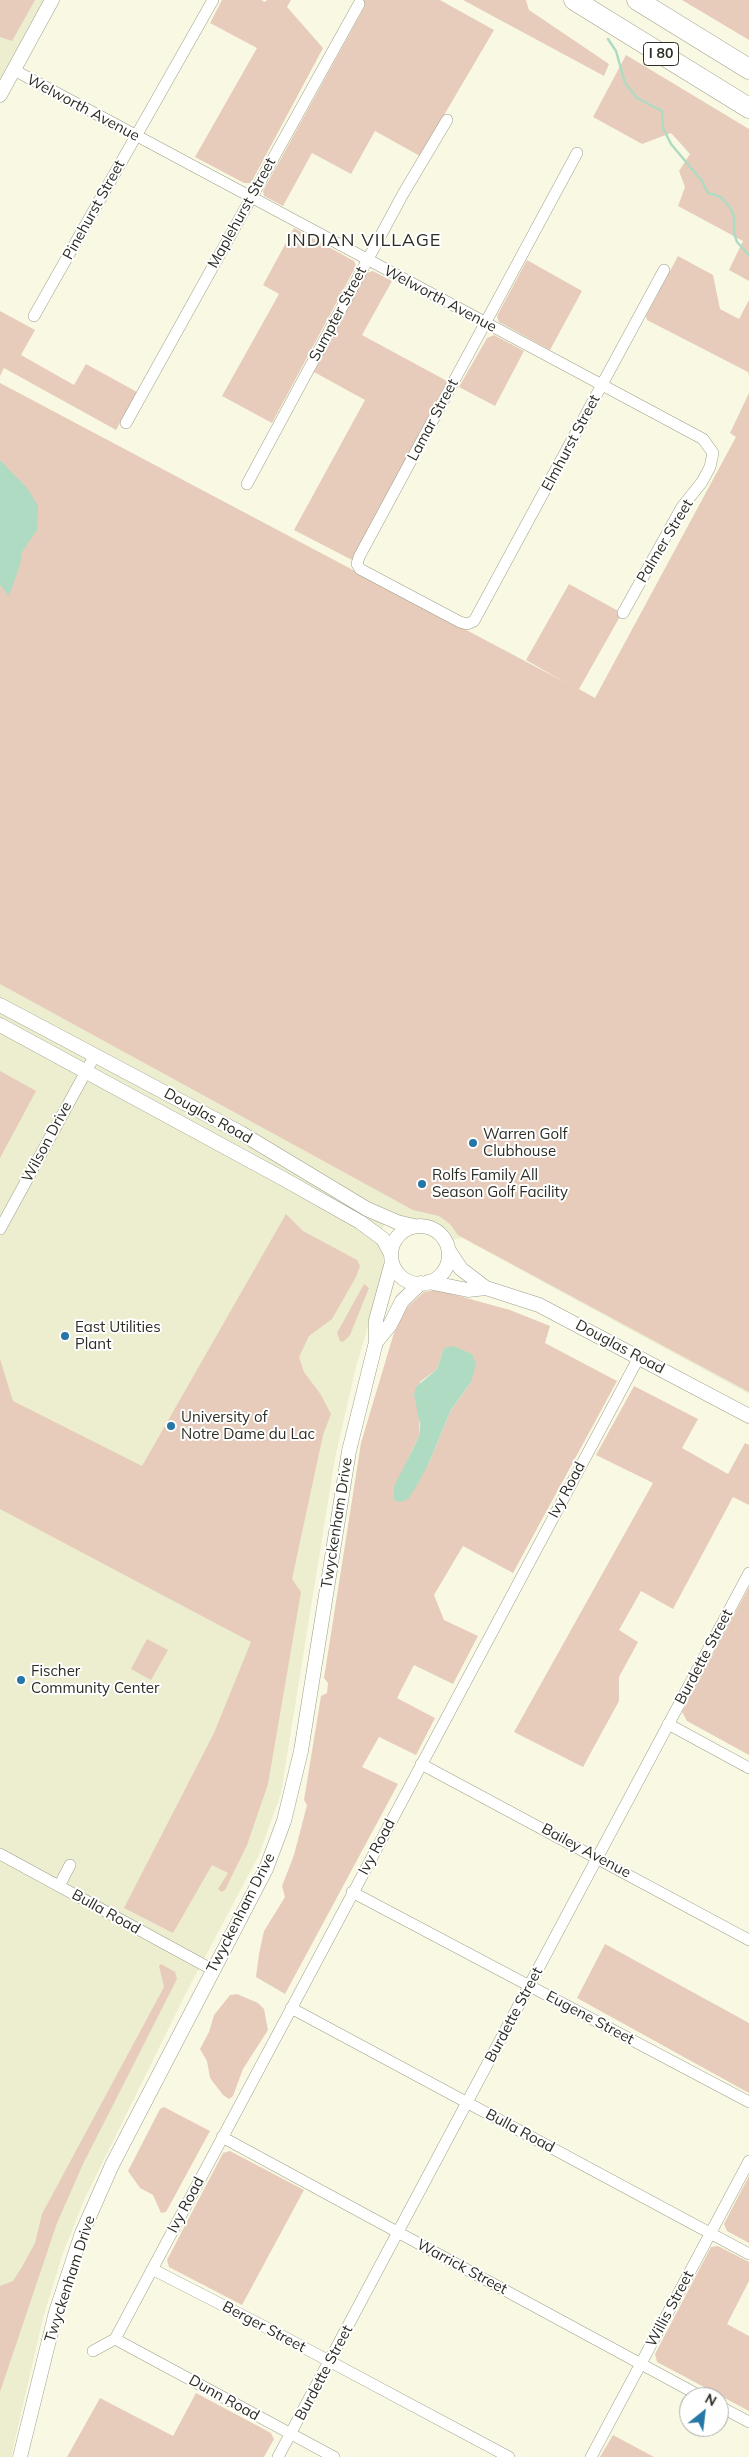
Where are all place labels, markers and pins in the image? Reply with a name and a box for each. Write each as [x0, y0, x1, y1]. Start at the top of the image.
place label: Warren Golf Clubhouse [483, 1125, 568, 1160]
marker: Warren Golf Clubhouse [467, 1137, 479, 1149]
place label: Rolfs Family All Season Golf Facility [432, 1166, 568, 1201]
marker: Rolfs Family All Season Golf Facility [416, 1178, 428, 1190]
place label: East Utilities Plant [75, 1318, 161, 1353]
marker: East Utilities Plant [59, 1330, 71, 1342]
place label: University of Notre Dame du Lac [181, 1408, 315, 1443]
marker: University of Notre Dame du Lac [165, 1420, 177, 1432]
place label: Fischer Community Center [31, 1662, 159, 1697]
marker: Fischer Community Center [15, 1674, 27, 1686]

